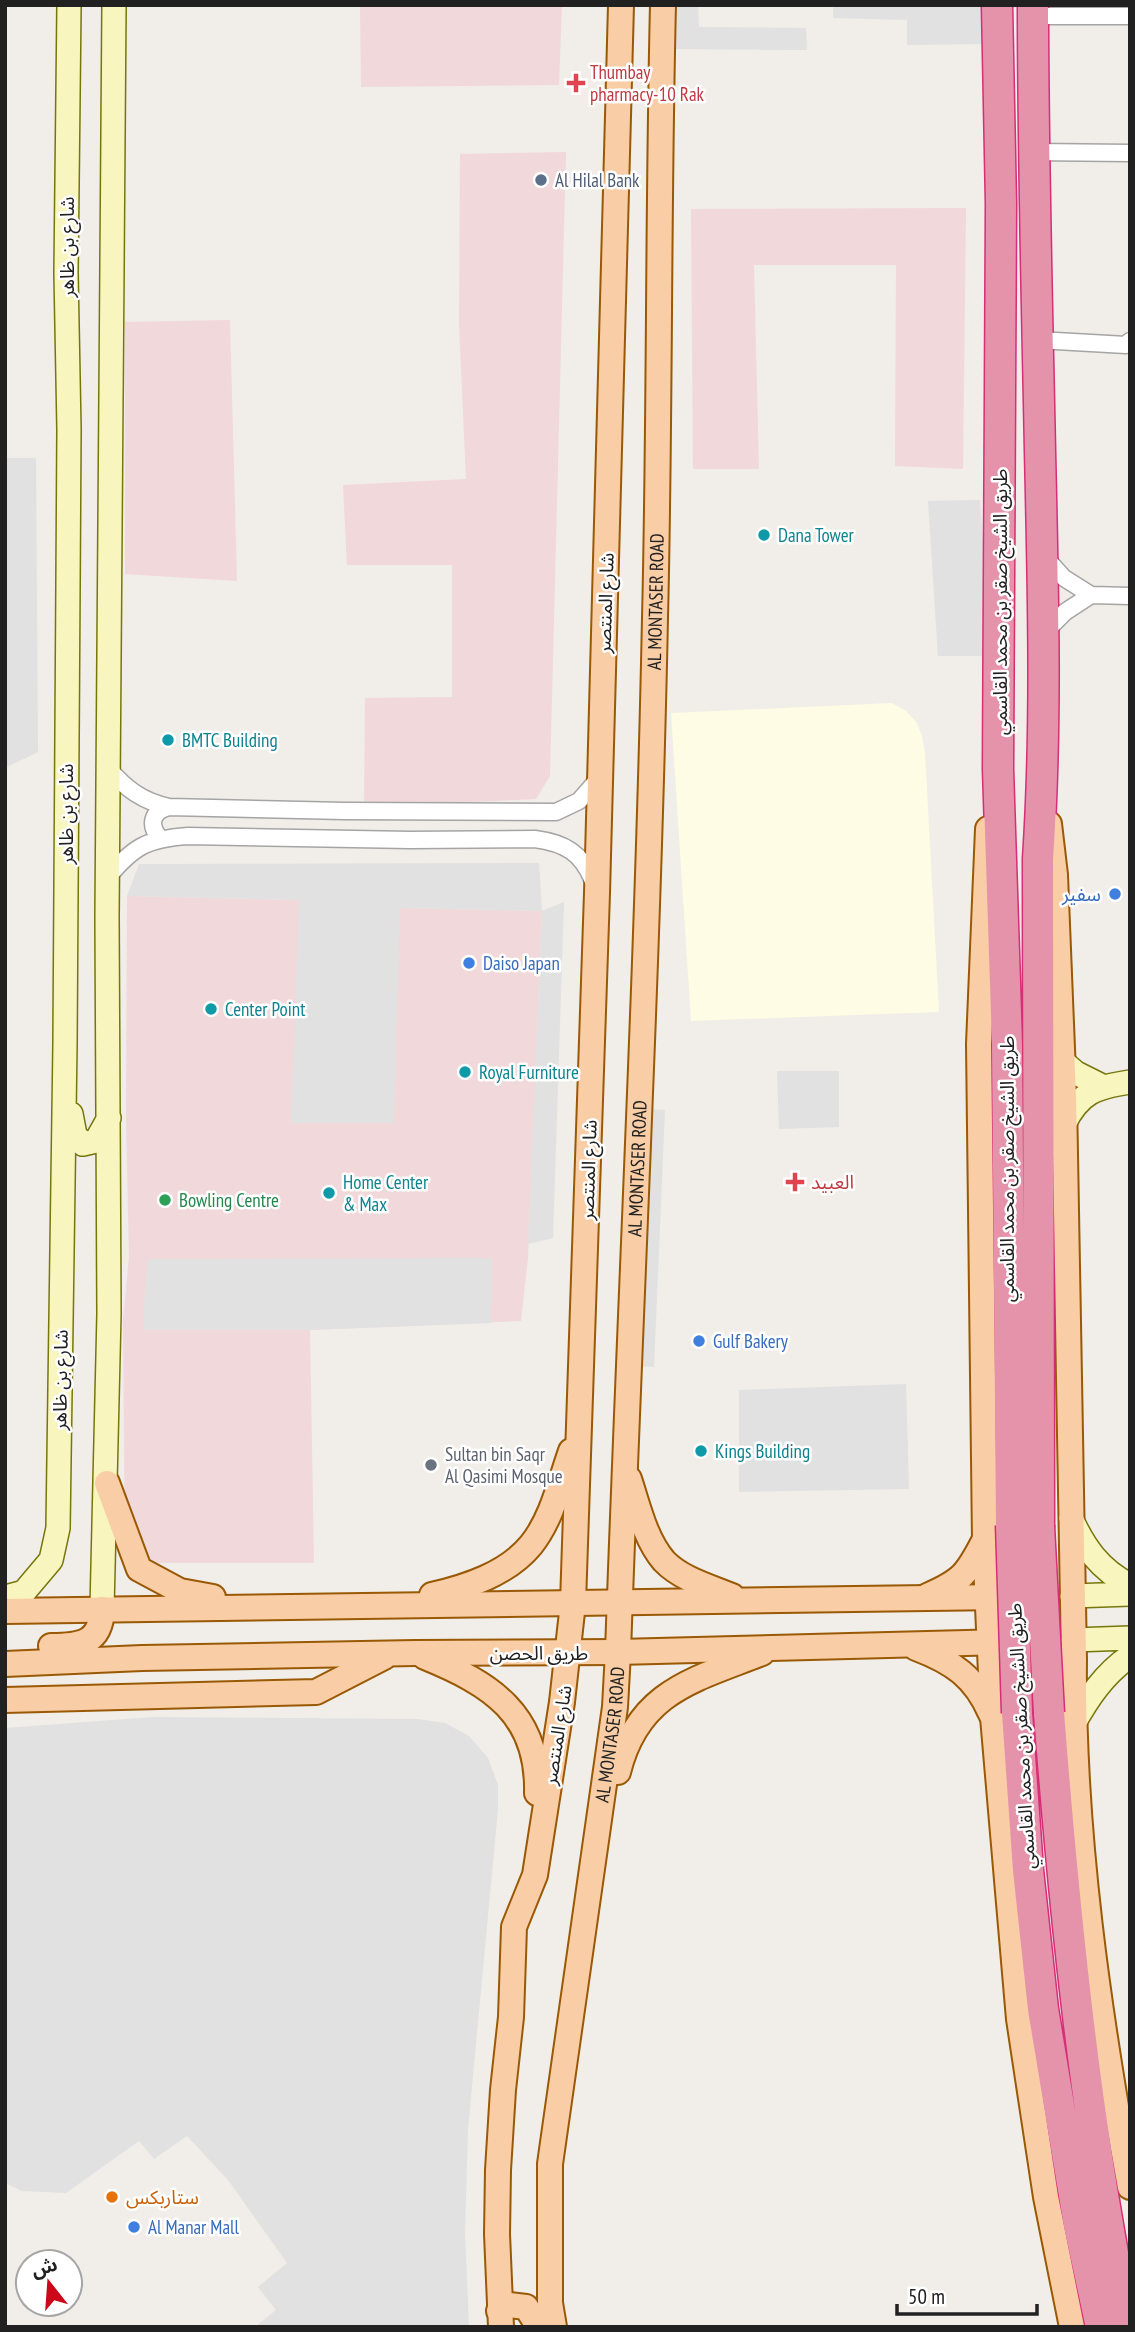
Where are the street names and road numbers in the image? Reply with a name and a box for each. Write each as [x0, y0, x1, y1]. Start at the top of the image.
street label: شارع بن ظاهر [55, 197, 81, 298]
street label: طريق الشيخ صقر بن محمد القاسمي [988, 469, 1015, 735]
street label: AL MONTASER ROAD [642, 533, 669, 670]
street label: شارع المنتصر [591, 552, 621, 655]
street label: شارع بن ظاهر [54, 764, 80, 865]
street label: طريق الشيخ صقر بن محمد القاسمي [995, 1036, 1022, 1302]
street label: AL MONTASER ROAD [622, 1100, 652, 1237]
street label: شارع المنتصر [574, 1119, 604, 1222]
street label: شارع بن ظاهر [47, 1329, 75, 1432]
street label: طريق الشيخ صقر بن محمد القاسمي [1002, 1602, 1043, 1870]
street label: طريق الحصن [490, 1641, 588, 1665]
street label: AL MONTASER ROAD [590, 1666, 629, 1804]
street label: شارع المنتصر [537, 1683, 579, 1788]

